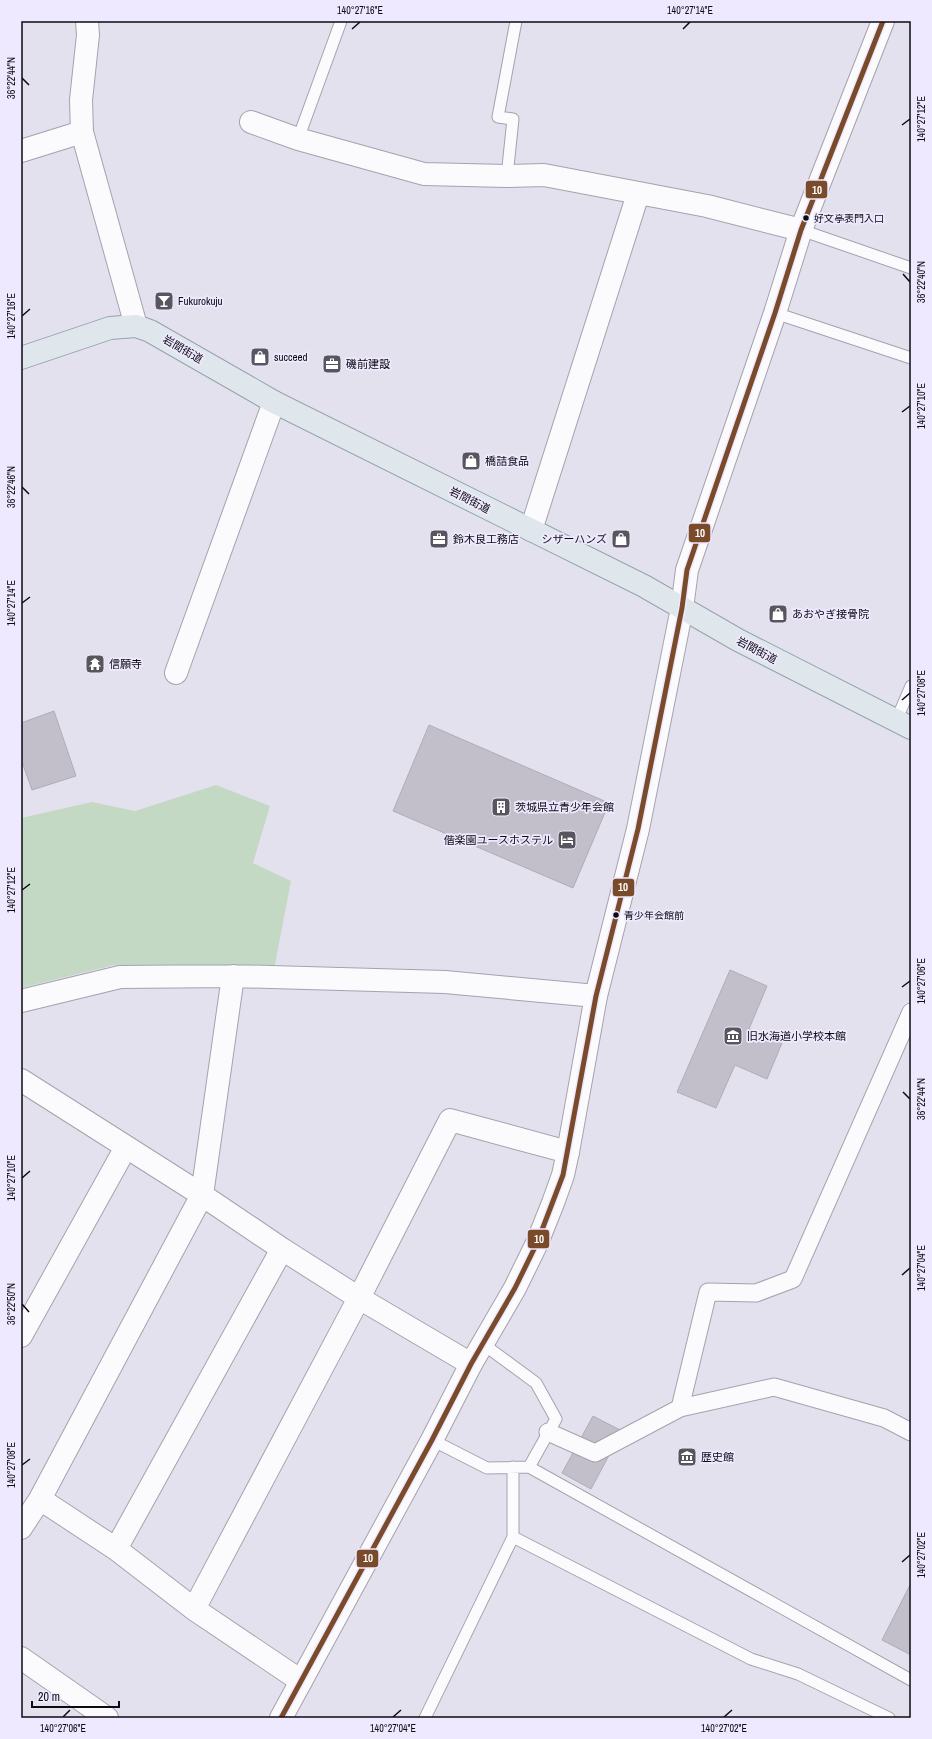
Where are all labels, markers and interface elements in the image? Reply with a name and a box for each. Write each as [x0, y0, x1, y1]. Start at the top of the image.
text: 140°27'16"E [337, 4, 383, 17]
text: 140°27'14"E [667, 4, 713, 17]
text: 36°22'44"N [5, 57, 18, 99]
text: 140°27'12"E [915, 96, 928, 142]
line badge: 10 [805, 180, 828, 199]
text: 10 [812, 183, 822, 197]
place label: 好文亭表門入口 [814, 212, 884, 225]
marker: 好文亭表門入口 [801, 213, 811, 223]
text: 36°22'40"N [915, 261, 928, 303]
bar icon: Fukurokuju [153, 290, 175, 312]
text: 140°27'16"E [5, 293, 18, 339]
place label: Fukurokuju [178, 294, 223, 308]
street label: 岩間街道 [160, 332, 206, 366]
shop icon: succeed [249, 346, 271, 368]
place label: succeed [274, 350, 308, 364]
office icon: 磯前建設 [321, 353, 343, 375]
place label: 磯前建設 [346, 357, 390, 371]
text: 140°27'10"E [915, 383, 928, 429]
shop icon: 橋詰食品 [460, 450, 482, 472]
place label: 橋詰食品 [485, 454, 529, 468]
text: 36°22'46"N [5, 466, 18, 508]
street label: 岩間街道 [447, 484, 493, 516]
line badge: 10 [688, 523, 711, 543]
text: 10 [695, 526, 705, 540]
office icon: 鈴木良工務店 [428, 528, 450, 550]
shop icon: シザーハンズ [610, 528, 632, 550]
place label: 鈴木良工務店 [453, 532, 519, 546]
place label: シザーハンズ [541, 532, 607, 546]
text: 140°27'14"E [5, 580, 18, 626]
shop icon: あおやぎ接骨院 [767, 603, 789, 625]
place label: あおやぎ接骨院 [792, 607, 869, 621]
street label: 岩間街道 [734, 633, 780, 667]
temple icon: 信願寺 [84, 653, 106, 675]
place label: 信願寺 [109, 657, 142, 671]
text: 140°27'08"E [915, 670, 928, 716]
building icon: 茨城県立青少年会館 [490, 796, 512, 818]
place label: 茨城県立青少年会館 [515, 800, 614, 814]
hotel icon: 偕楽園ユースホステル [556, 829, 578, 851]
place label: 偕楽園ユースホステル [444, 833, 553, 847]
text: 140°27'12"E [5, 867, 18, 913]
line badge: 10 [612, 878, 635, 897]
text: 10 [618, 880, 628, 894]
place label: 青少年会館前 [624, 909, 684, 922]
marker: 青少年会館前 [611, 910, 621, 920]
text: 140°27'06"E [915, 958, 928, 1004]
museum icon: 旧水海道小学校本館 [722, 1025, 744, 1047]
place label: 旧水海道小学校本館 [747, 1029, 846, 1043]
text: 36°22'44"N [915, 1078, 928, 1120]
text: 140°27'10"E [5, 1155, 18, 1201]
line badge: 10 [527, 1229, 550, 1249]
text: 10 [534, 1232, 544, 1246]
text: 140°27'04"E [915, 1245, 928, 1291]
text: 36°22'50"N [5, 1283, 18, 1325]
text: 140°27'08"E [5, 1442, 18, 1488]
museum icon: 歴史館 [676, 1446, 698, 1468]
place label: 歴史館 [701, 1450, 734, 1464]
text: 140°27'02"E [915, 1532, 928, 1578]
line badge: 10 [356, 1549, 379, 1568]
text: 10 [363, 1551, 373, 1565]
scale bar [32, 1683, 119, 1709]
text: 20 m [38, 1689, 60, 1705]
text: 140°27'06"E [40, 1722, 86, 1735]
text: 140°27'04"E [370, 1722, 416, 1735]
text: 140°27'02"E [701, 1722, 747, 1735]

